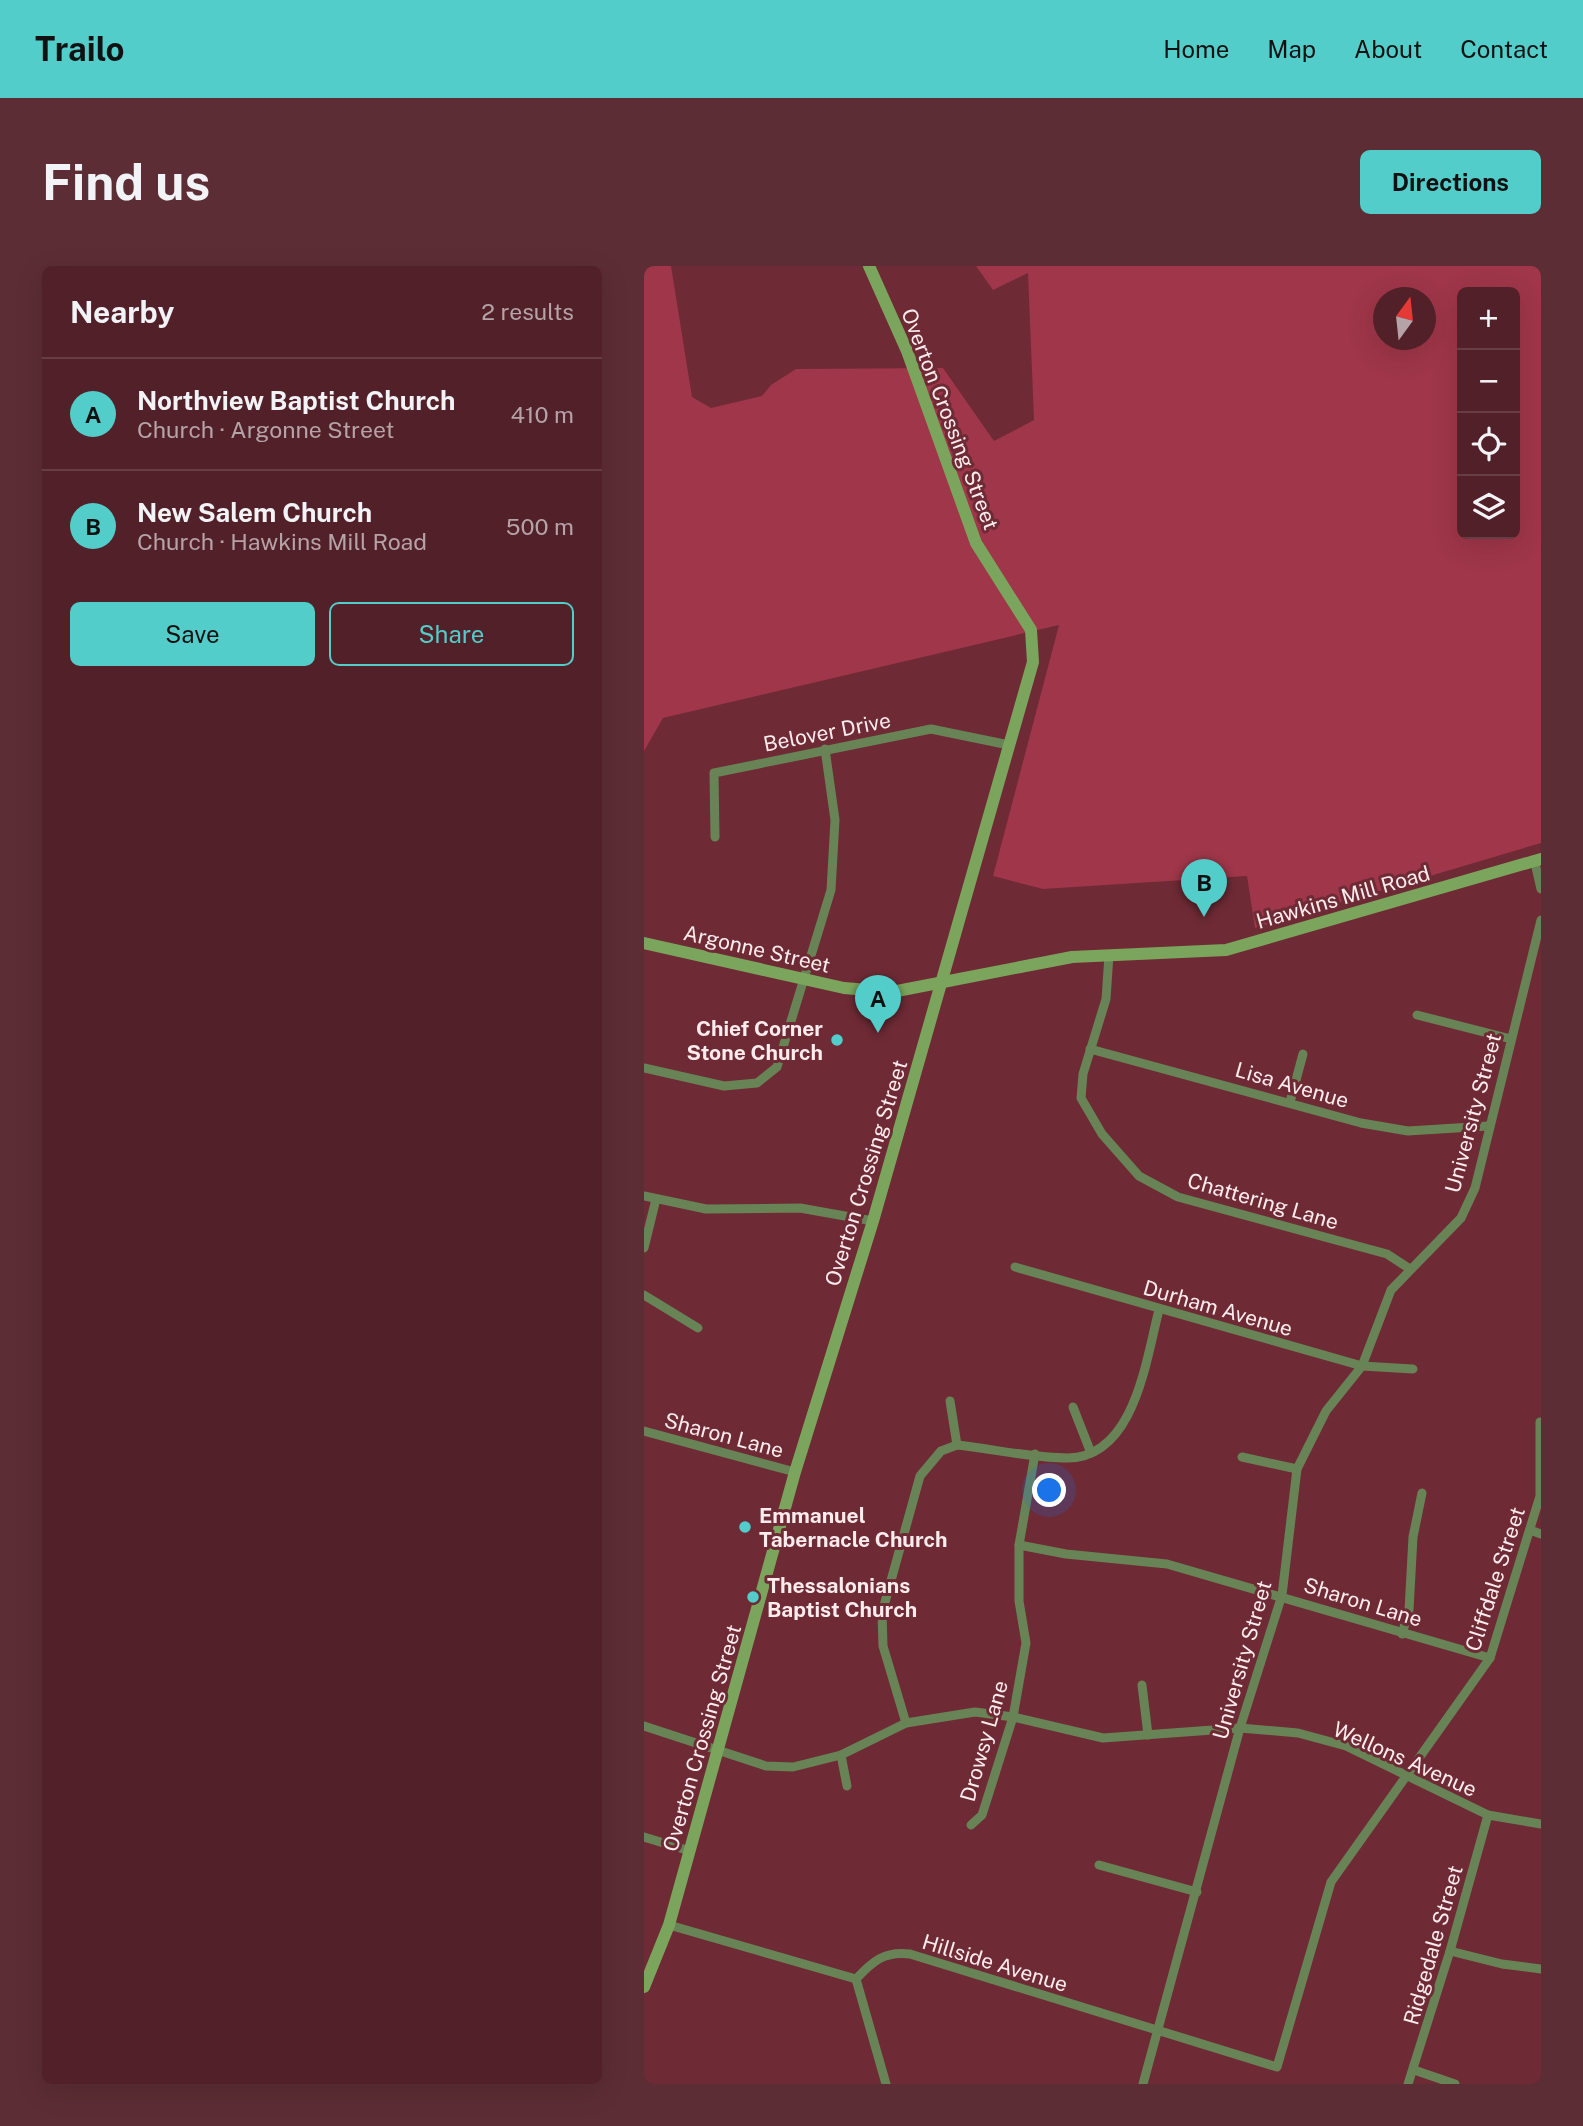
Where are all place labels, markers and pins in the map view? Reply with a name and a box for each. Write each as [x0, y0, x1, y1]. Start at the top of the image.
pin: B [1181, 859, 1227, 917]
pin: A [855, 975, 901, 1033]
place label: Chief Corner Stone Church [686, 1016, 823, 1065]
marker: Chief Corner Stone Church [829, 1032, 845, 1048]
place label: Emmanuel Tabernacle Church [759, 1503, 947, 1552]
marker: Emmanuel Tabernacle Church [737, 1519, 753, 1535]
place label: Thessalonians Baptist Church [767, 1573, 917, 1622]
marker: Thessalonians Baptist Church [745, 1589, 761, 1605]

